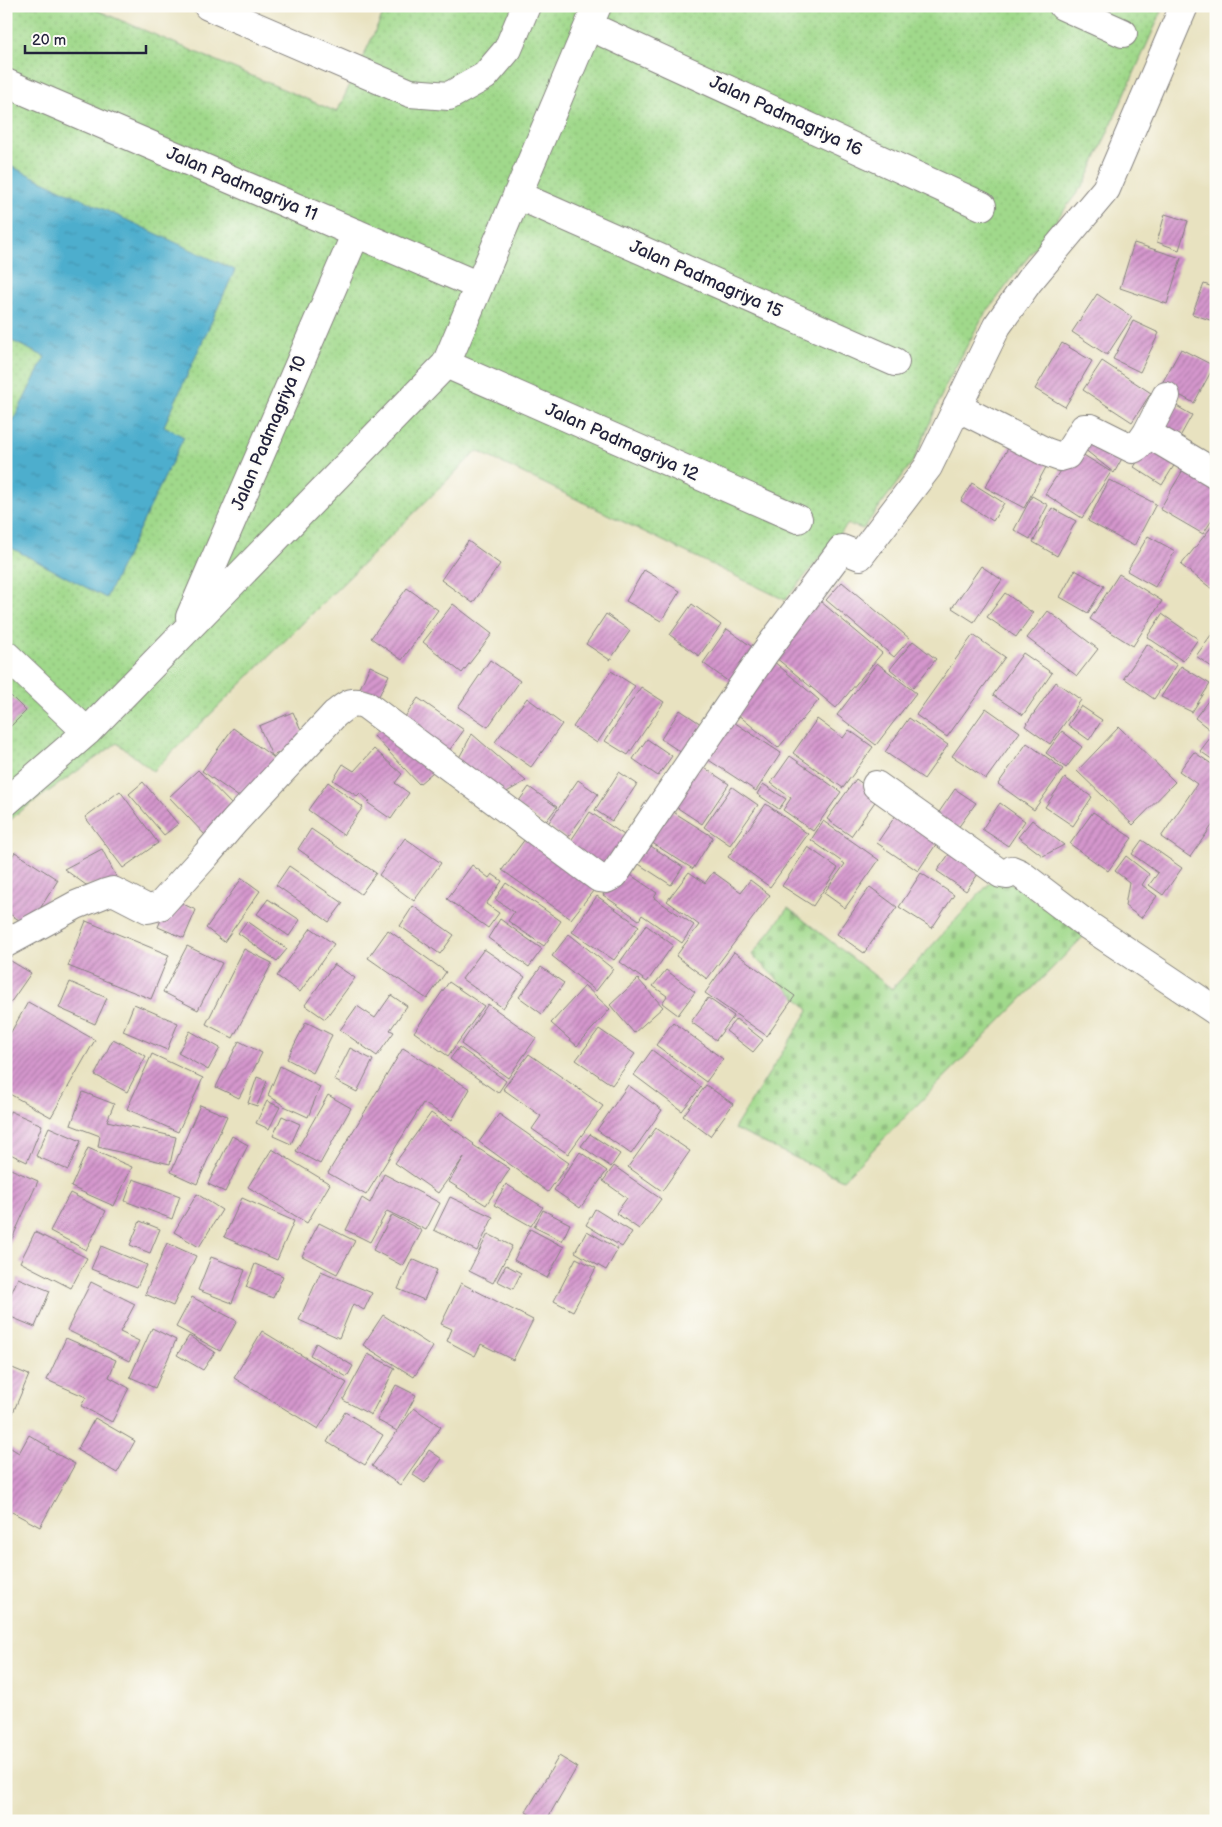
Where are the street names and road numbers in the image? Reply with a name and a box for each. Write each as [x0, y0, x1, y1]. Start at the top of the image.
street label: Jalan Padmagriya 16 [706, 71, 866, 161]
street label: Jalan Padmagriya 11 [163, 143, 321, 225]
street label: Jalan Padmagriya 15 [626, 236, 786, 322]
street label: Jalan Padmagriya 10 [227, 353, 311, 513]
street label: Jalan Padmagriya 12 [542, 399, 702, 485]

